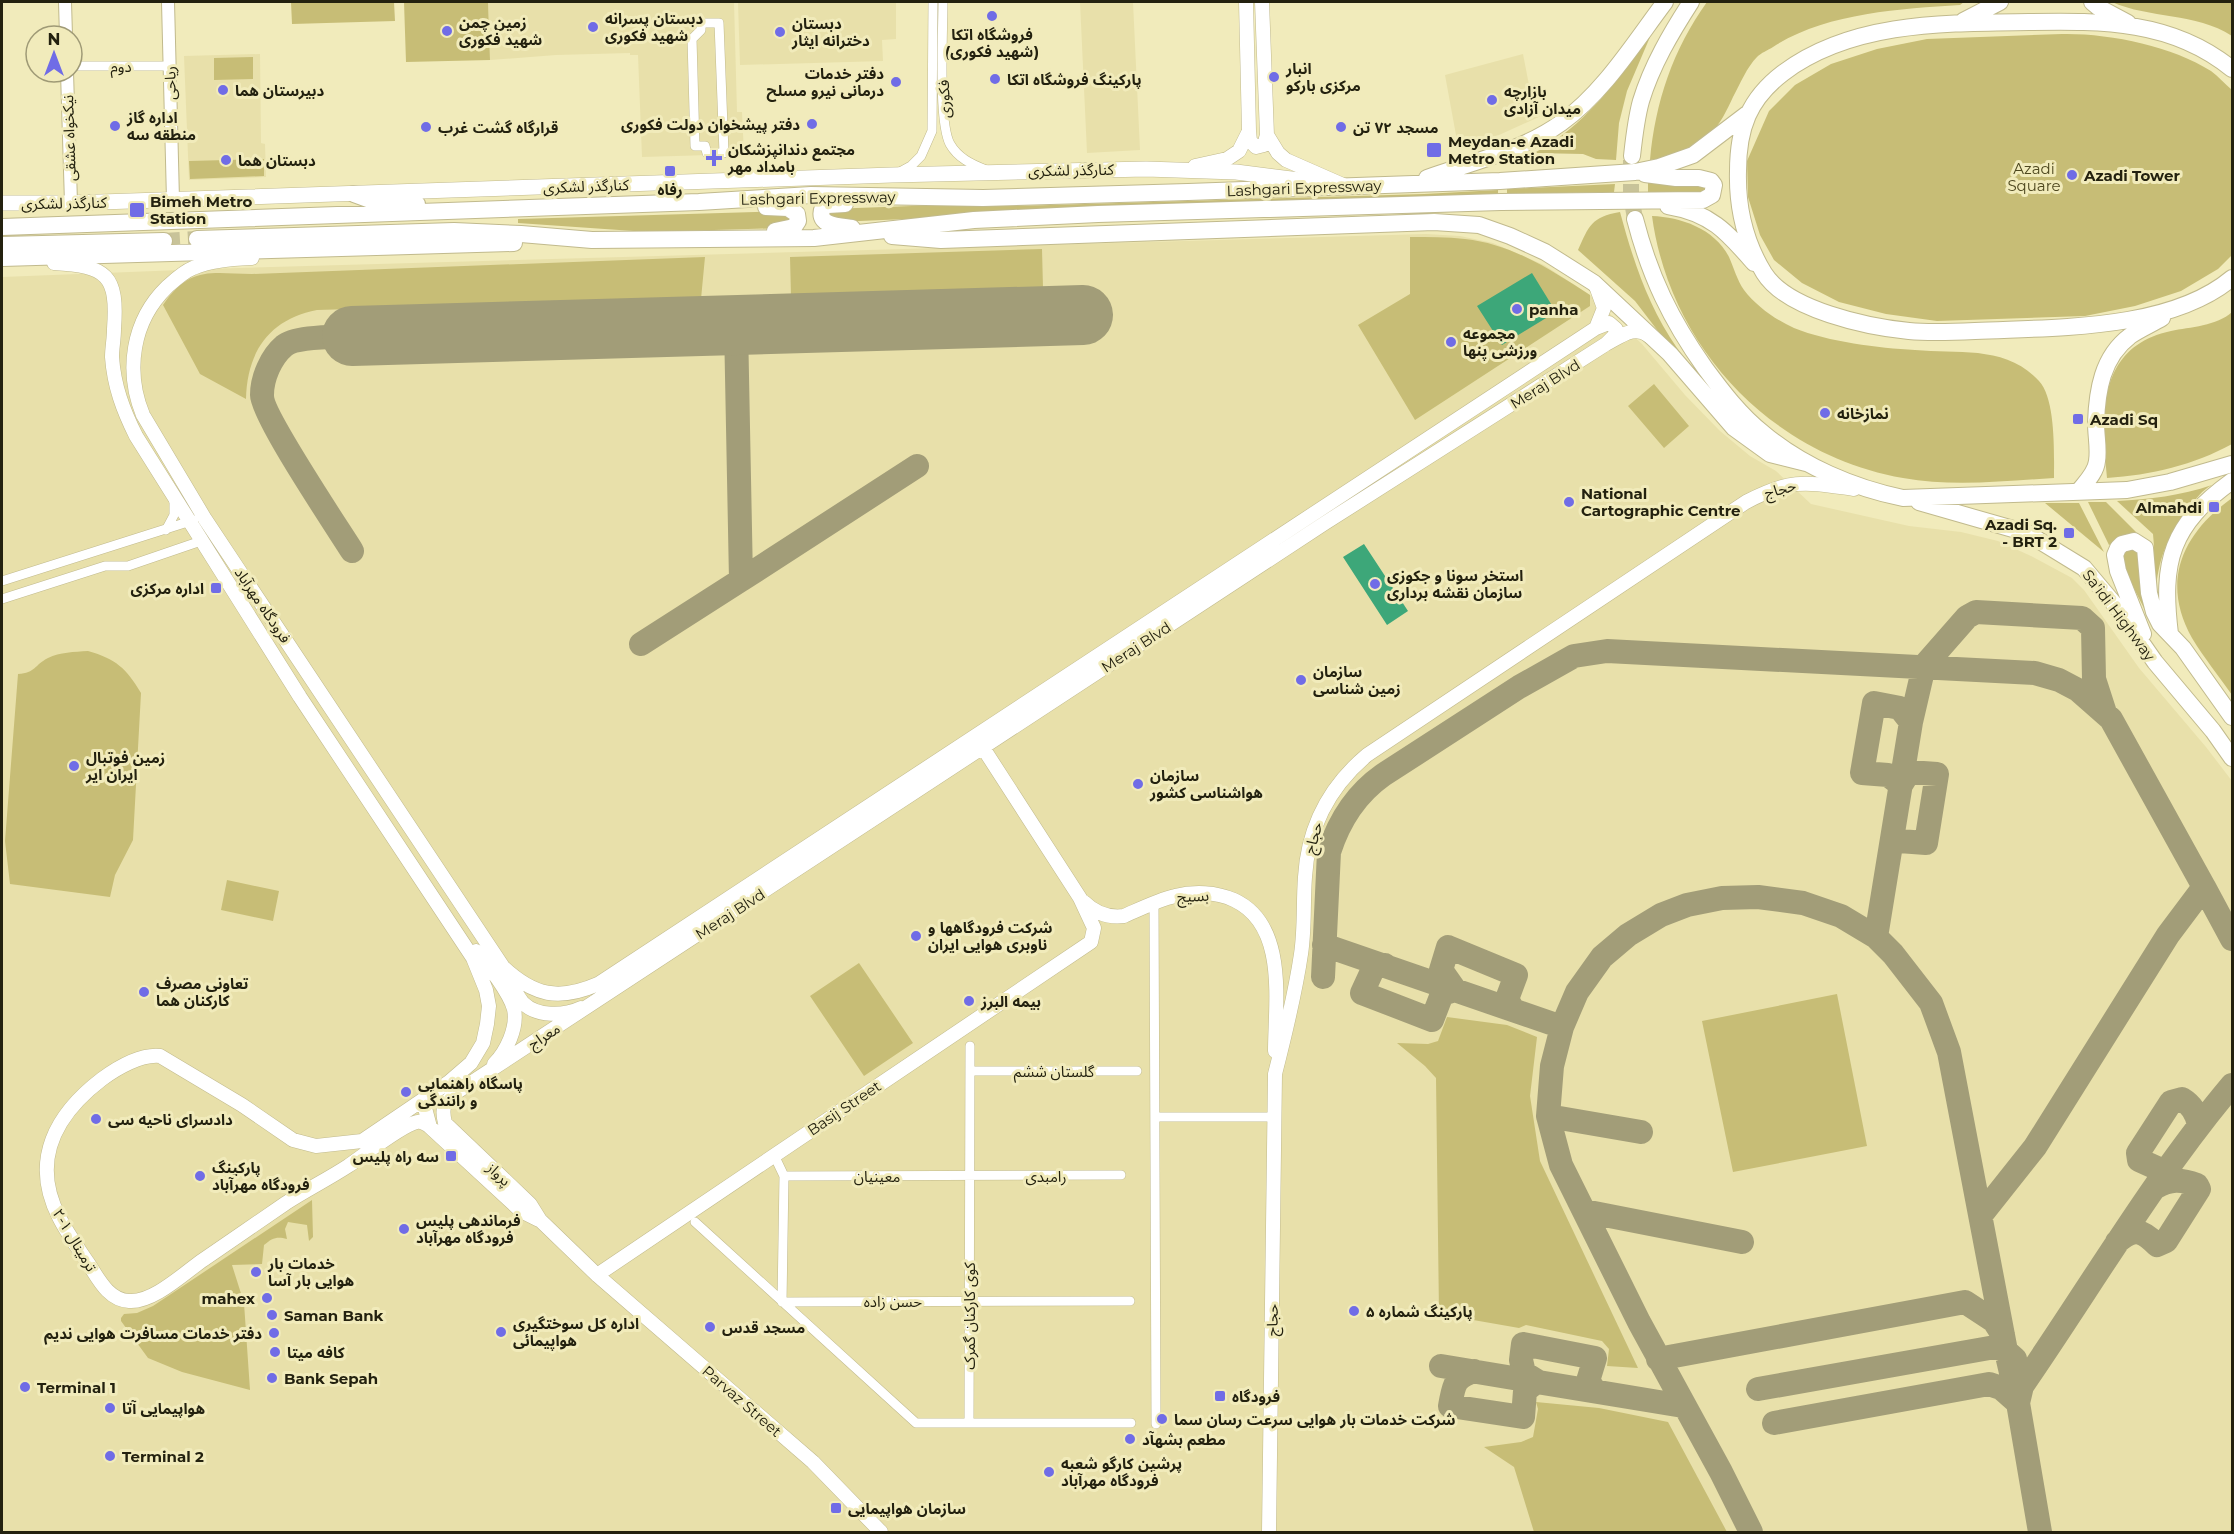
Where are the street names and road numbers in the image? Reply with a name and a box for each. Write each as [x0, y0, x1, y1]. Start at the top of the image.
street label: دوم [110, 57, 132, 78]
street label: ریاحی [160, 66, 180, 100]
street label: فکوری [934, 79, 954, 118]
street label: نیکخواه عشقی [58, 95, 80, 181]
street label: کنارگذر لشکری [1028, 160, 1115, 180]
street label: کنارگذر لشکری [543, 175, 630, 197]
street label: Lashgari Expressway [1226, 176, 1383, 200]
street label: Lashgari Expressway [740, 187, 897, 209]
street label: کنارگذر لشکری [21, 193, 108, 213]
street label: Meraj Blvd [1506, 355, 1584, 413]
street label: حجاج [1762, 475, 1799, 505]
street label: فرودگاه مهرآباد [231, 564, 295, 647]
street label: Sa'idi Highway [2079, 566, 2160, 665]
street label: Meraj Blvd [1098, 617, 1174, 677]
street label: حجاج [1300, 820, 1329, 857]
street label: Meraj Blvd [692, 884, 768, 944]
street label: بسیج [1176, 886, 1210, 909]
street label: معراج [524, 1019, 565, 1056]
street label: گلستان ششم [1014, 1062, 1095, 1083]
street label: Basij Street [803, 1076, 885, 1140]
street label: پرواز [481, 1157, 515, 1191]
street label: معینیان [854, 1167, 900, 1186]
street label: رامبدی [1025, 1167, 1067, 1186]
street label: ترمینال ۱-۲ [49, 1205, 101, 1275]
street label: کوی کارکنان گمرک [960, 1262, 979, 1370]
street label: حسن زاده [864, 1292, 922, 1311]
street label: حجاج [1262, 1304, 1285, 1336]
street label: Parvaz Street [698, 1361, 786, 1441]

